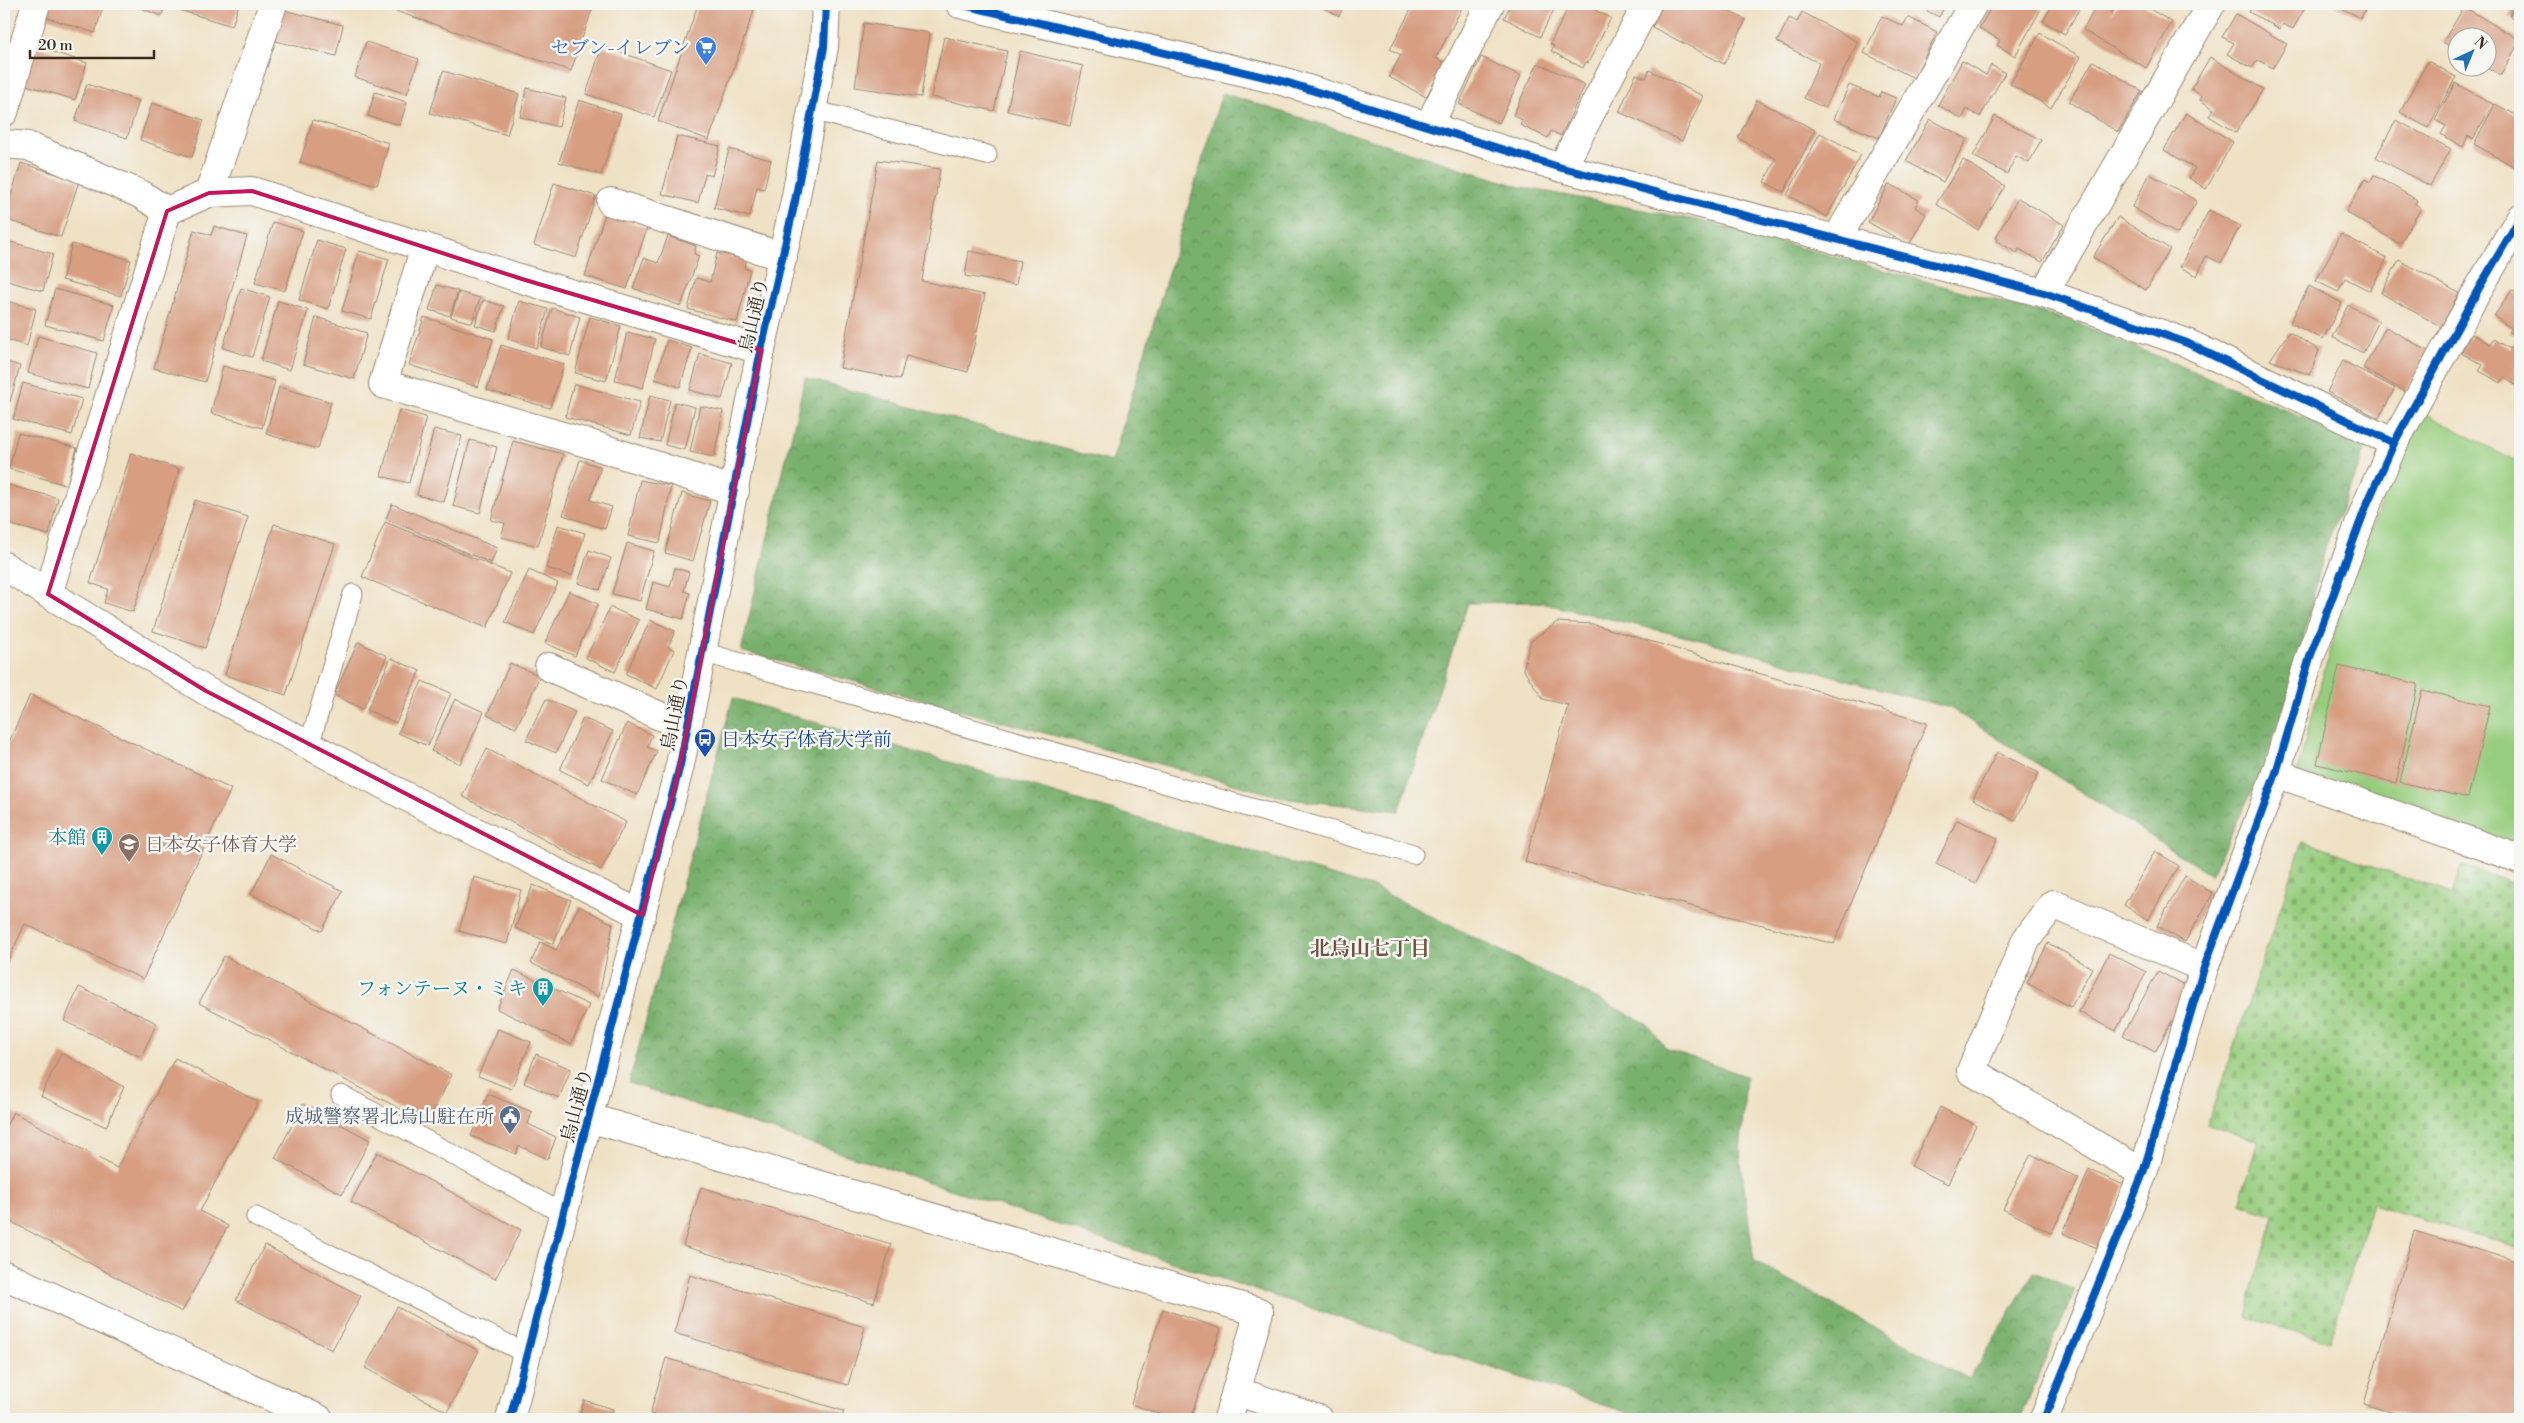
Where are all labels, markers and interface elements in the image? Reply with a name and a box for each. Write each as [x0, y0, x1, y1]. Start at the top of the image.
scale bar [30, 28, 154, 60]
north arrow [2446, 28, 2496, 78]
text: N [2470, 33, 2491, 54]
supermarket icon: セブン-イレブン [694, 35, 718, 66]
text: 20 m [38, 36, 73, 55]
place label: セブン-イレブン [551, 36, 690, 60]
street label: 烏山通り [734, 275, 774, 355]
street label: 烏山通り [656, 674, 694, 753]
bus stop icon: 日本女子体育大学前 [693, 727, 717, 758]
place label: 日本女子体育大学前 [721, 728, 892, 752]
building icon: 本館 [90, 825, 114, 856]
place label: 本館 [48, 826, 86, 850]
school or university icon: 日本女子体育大学 [117, 832, 141, 863]
place label: 日本女子体育大学 [145, 833, 297, 857]
district label: 北烏山七丁目 [1310, 937, 1430, 962]
building icon: フォンテーヌ・ミキ [531, 976, 555, 1007]
place label: フォンテーヌ・ミキ [357, 977, 527, 1001]
street label: 烏山通り [556, 1065, 598, 1145]
public building icon: 成城警察署北烏山駐在所 [498, 1104, 522, 1135]
place label: 成城警察署北烏山駐在所 [285, 1105, 494, 1129]

